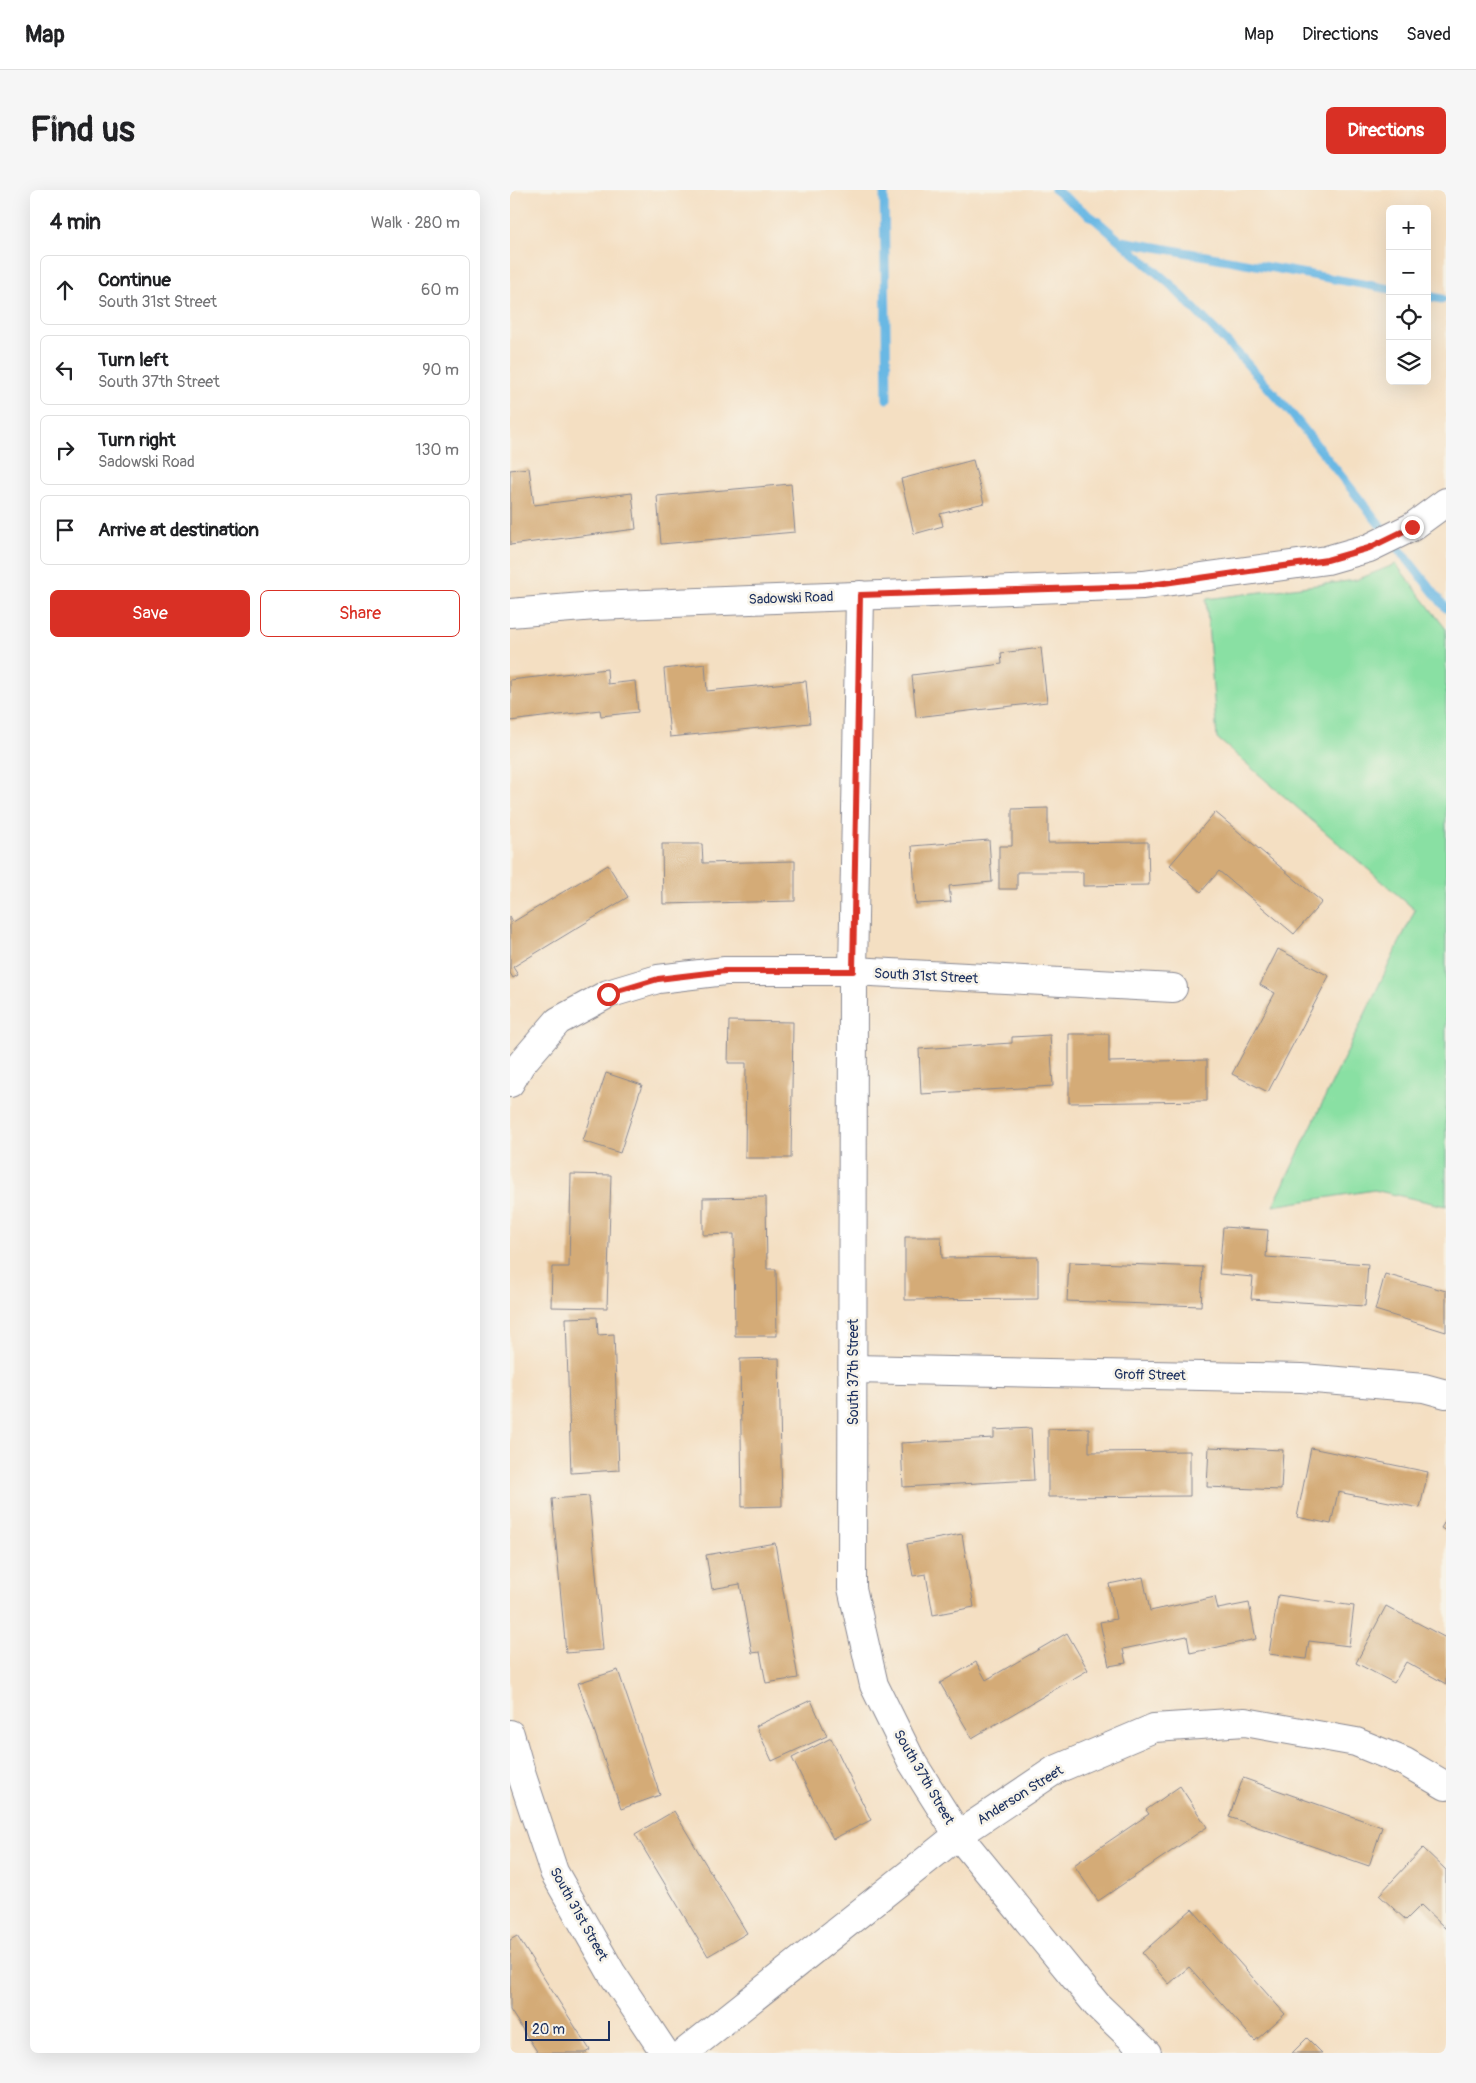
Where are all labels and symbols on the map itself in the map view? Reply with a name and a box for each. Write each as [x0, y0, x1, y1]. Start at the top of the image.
route end [1401, 516, 1424, 539]
street label: Sadowski Road [748, 588, 834, 608]
street label: South 31st Street [874, 965, 979, 987]
route start [597, 983, 620, 1006]
street label: South 37th Street [845, 1318, 862, 1425]
street label: Groff Street [1114, 1366, 1186, 1384]
street label: South 37th Street [890, 1727, 958, 1828]
street label: Anderson Street [974, 1762, 1067, 1828]
street label: South 31st Street [546, 1864, 612, 1964]
scale bar [525, 2018, 610, 2041]

